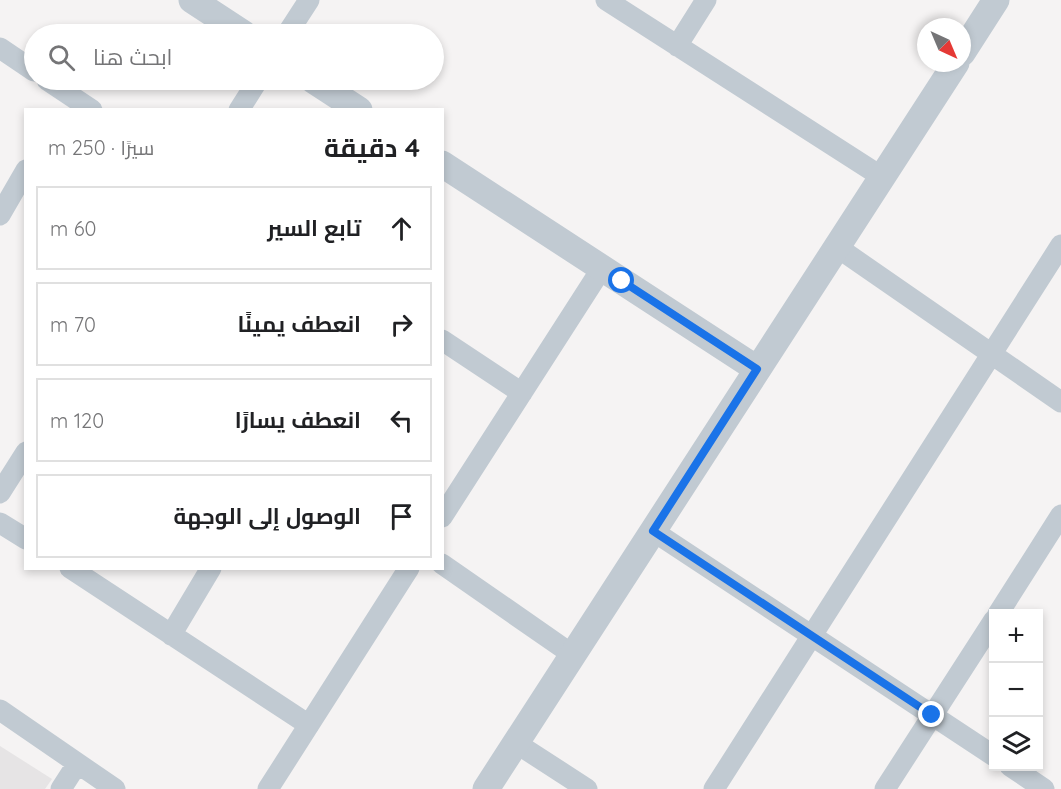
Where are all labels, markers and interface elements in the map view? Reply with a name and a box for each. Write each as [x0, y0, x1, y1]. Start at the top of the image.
north arrow [917, 18, 971, 72]
search box [24, 24, 444, 90]
icon: search [45, 41, 78, 74]
text: ابحث هنا [93, 43, 173, 71]
text: 4 دقيقة [324, 131, 420, 164]
text: سيرًا · 250 m [48, 135, 154, 160]
icon: ahead [385, 212, 418, 245]
text: تابع السير [267, 214, 361, 242]
text: 60 m [50, 216, 96, 241]
route start [608, 267, 634, 293]
icon: right [385, 308, 418, 341]
text: انعطف يمينًا [238, 310, 361, 338]
text: 70 m [50, 312, 96, 337]
icon: left [385, 404, 418, 437]
text: انعطف يسارًا [235, 406, 361, 434]
text: 120 m [50, 408, 104, 433]
icon: arrive [385, 500, 418, 533]
text: الوصول إلى الوجهة [173, 502, 361, 530]
map controls [989, 609, 1043, 771]
button: + [989, 609, 1043, 663]
button: − [989, 663, 1043, 717]
route end [918, 701, 944, 727]
button: layers [989, 717, 1043, 771]

